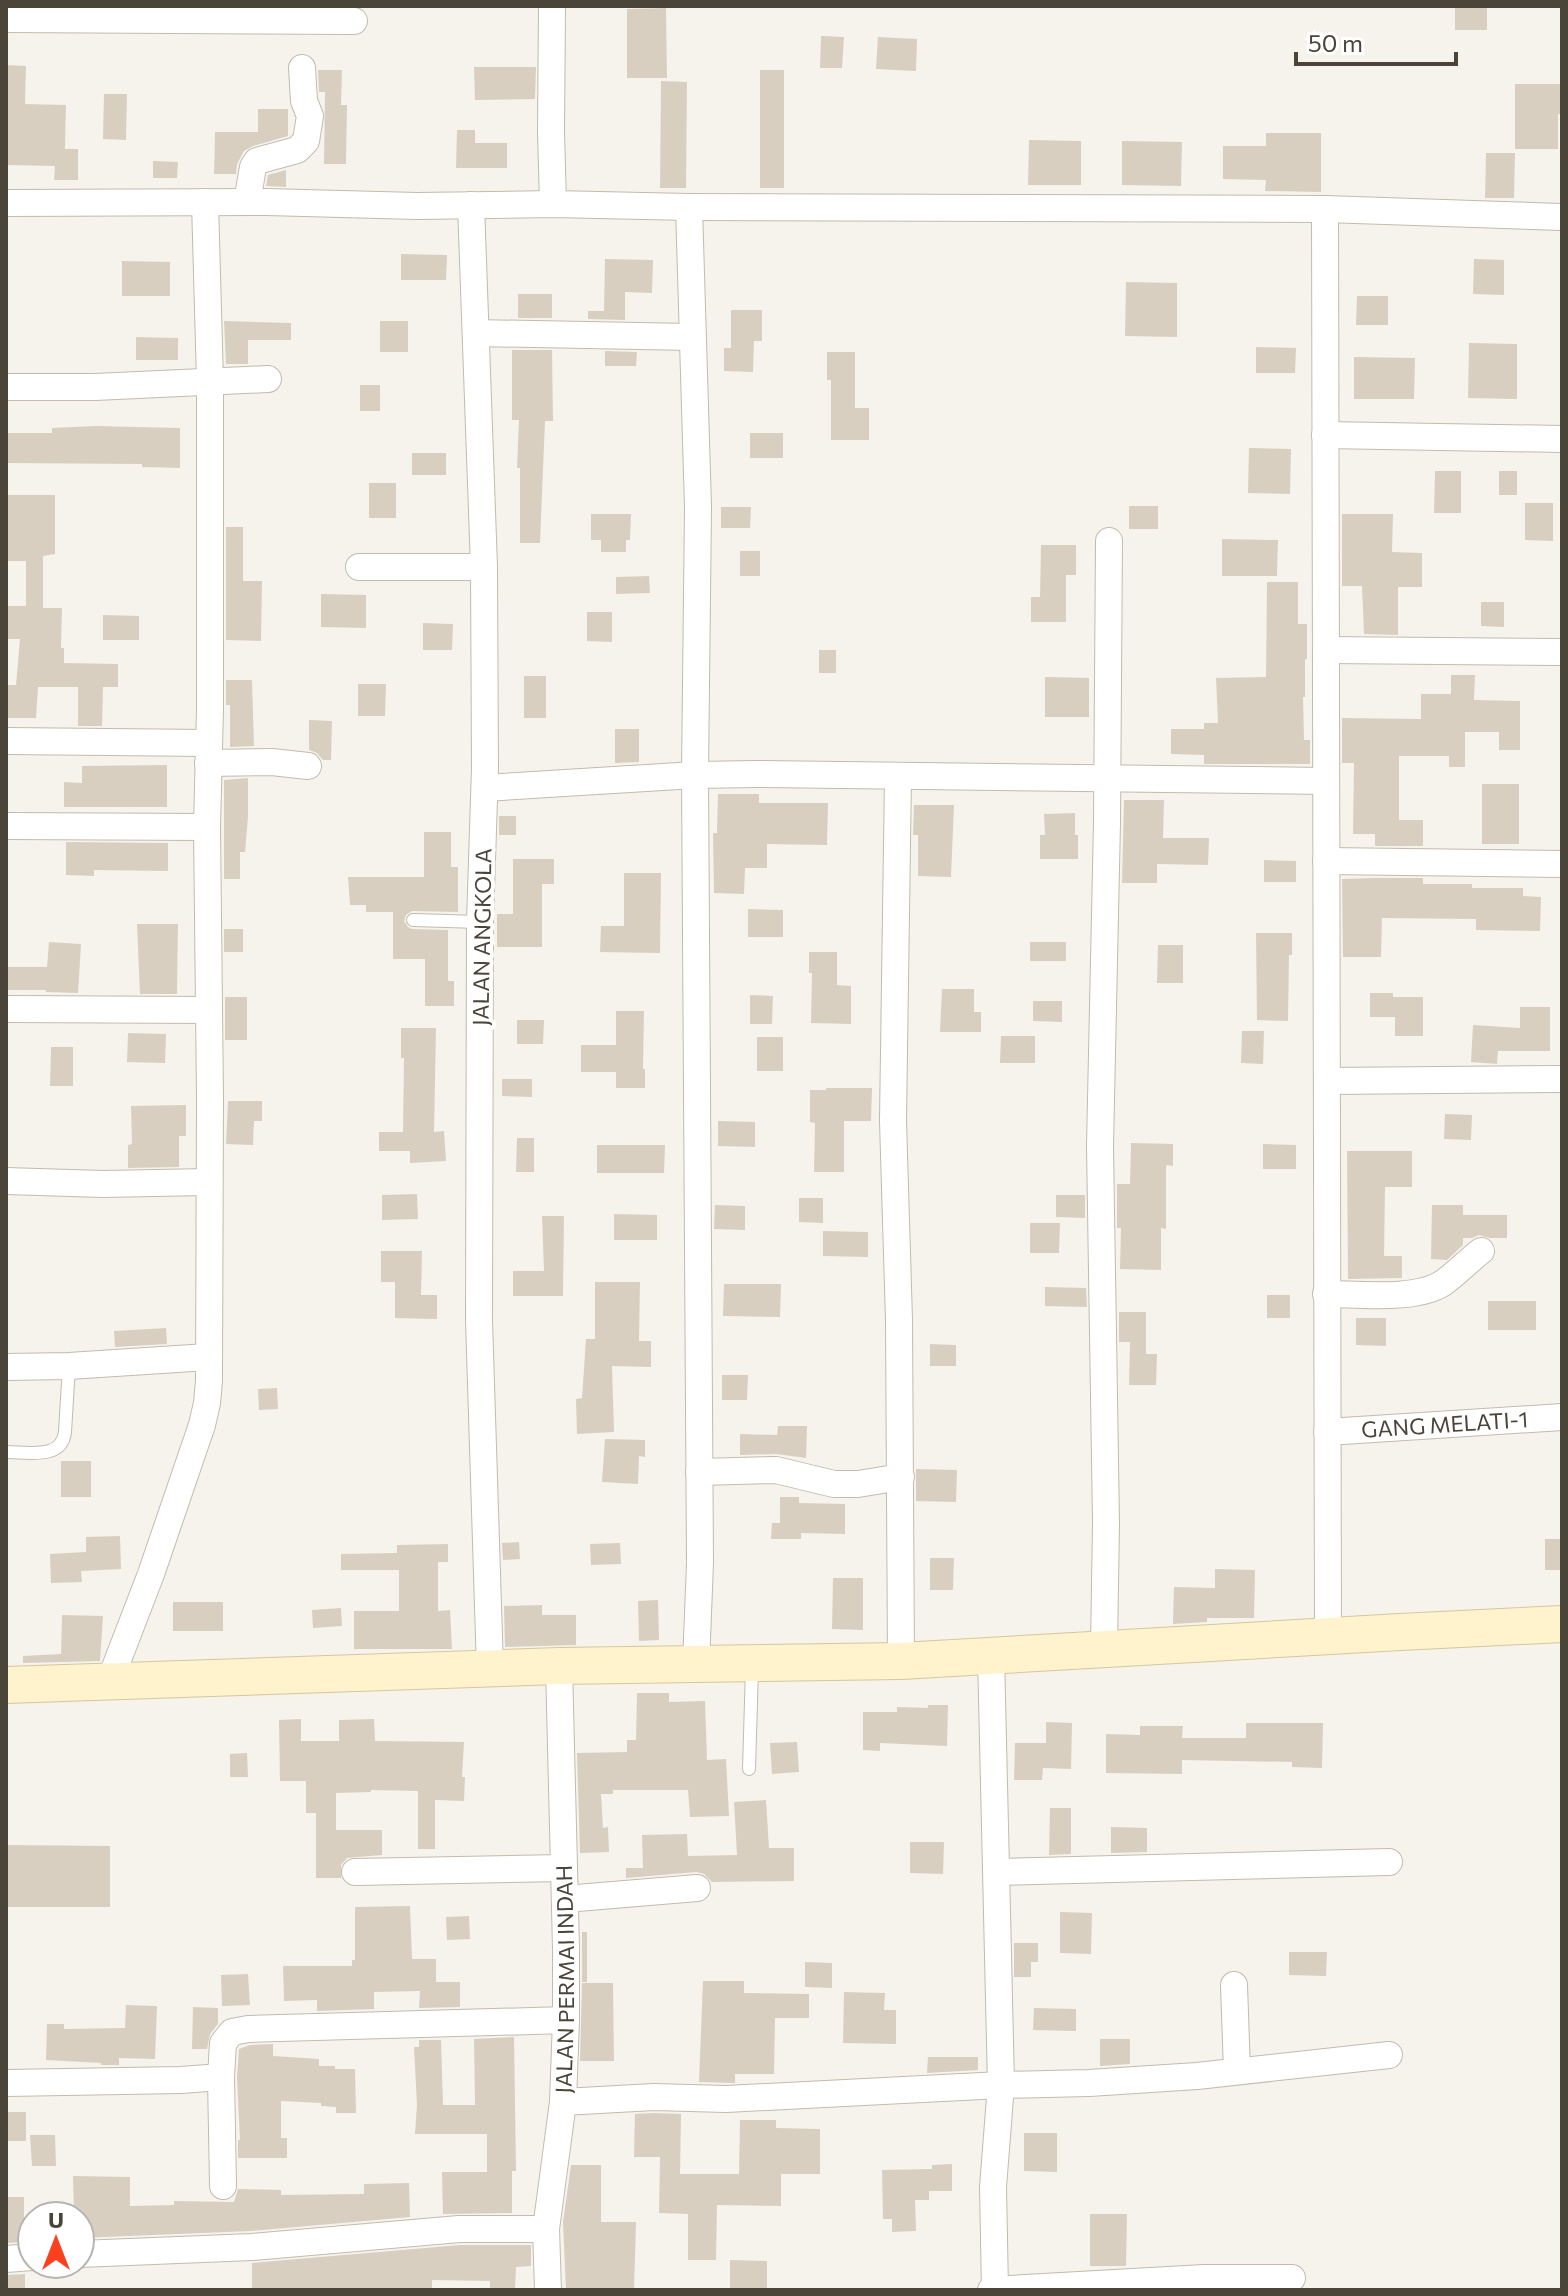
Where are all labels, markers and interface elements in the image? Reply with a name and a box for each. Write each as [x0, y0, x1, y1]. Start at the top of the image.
scale bar [1296, 16, 1456, 66]
text: 50 m [1308, 28, 1363, 57]
street label: JALAN ANGKOLA [466, 848, 497, 1026]
street label: GANG MELATI-1 [1360, 1405, 1529, 1443]
street label: JALAN PERMAI INDAH [549, 1865, 579, 2094]
north arrow [16, 2200, 96, 2280]
text: U [48, 2206, 64, 2233]

